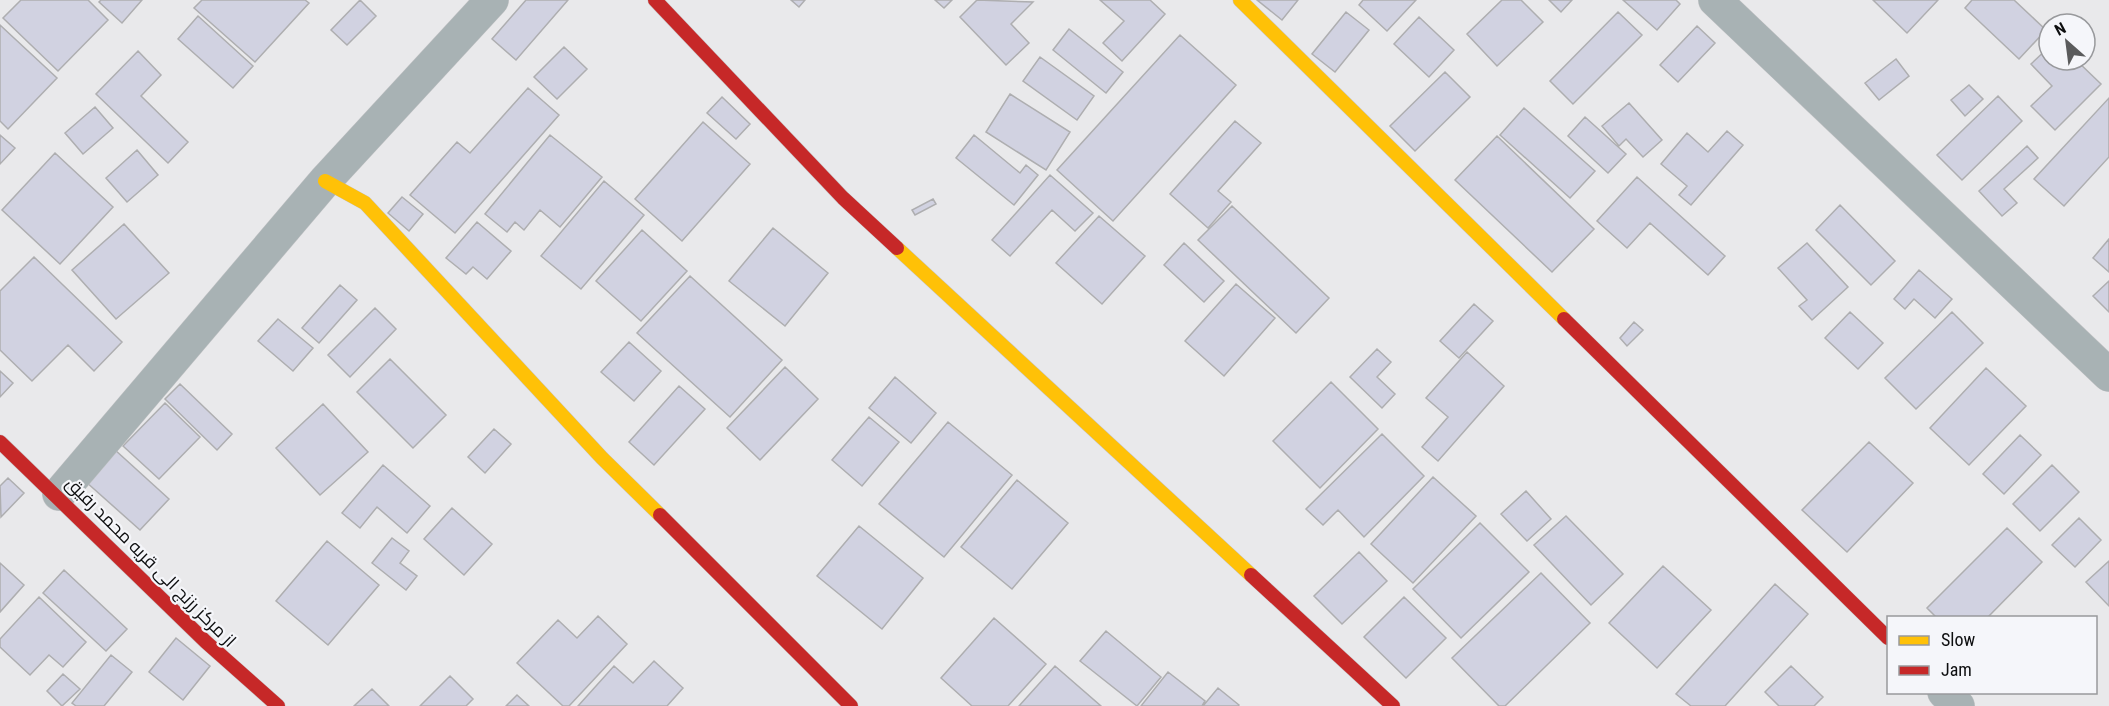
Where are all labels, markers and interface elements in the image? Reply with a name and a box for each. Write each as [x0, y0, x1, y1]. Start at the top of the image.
north arrow [2037, 12, 2097, 72]
text: N [2051, 19, 2069, 40]
street label: از مرکز رزنج الی قریه محمد رفیق [60, 472, 241, 653]
legend [1887, 616, 2097, 694]
text: Slow [1941, 629, 1976, 650]
text: Jam [1941, 659, 1972, 680]

